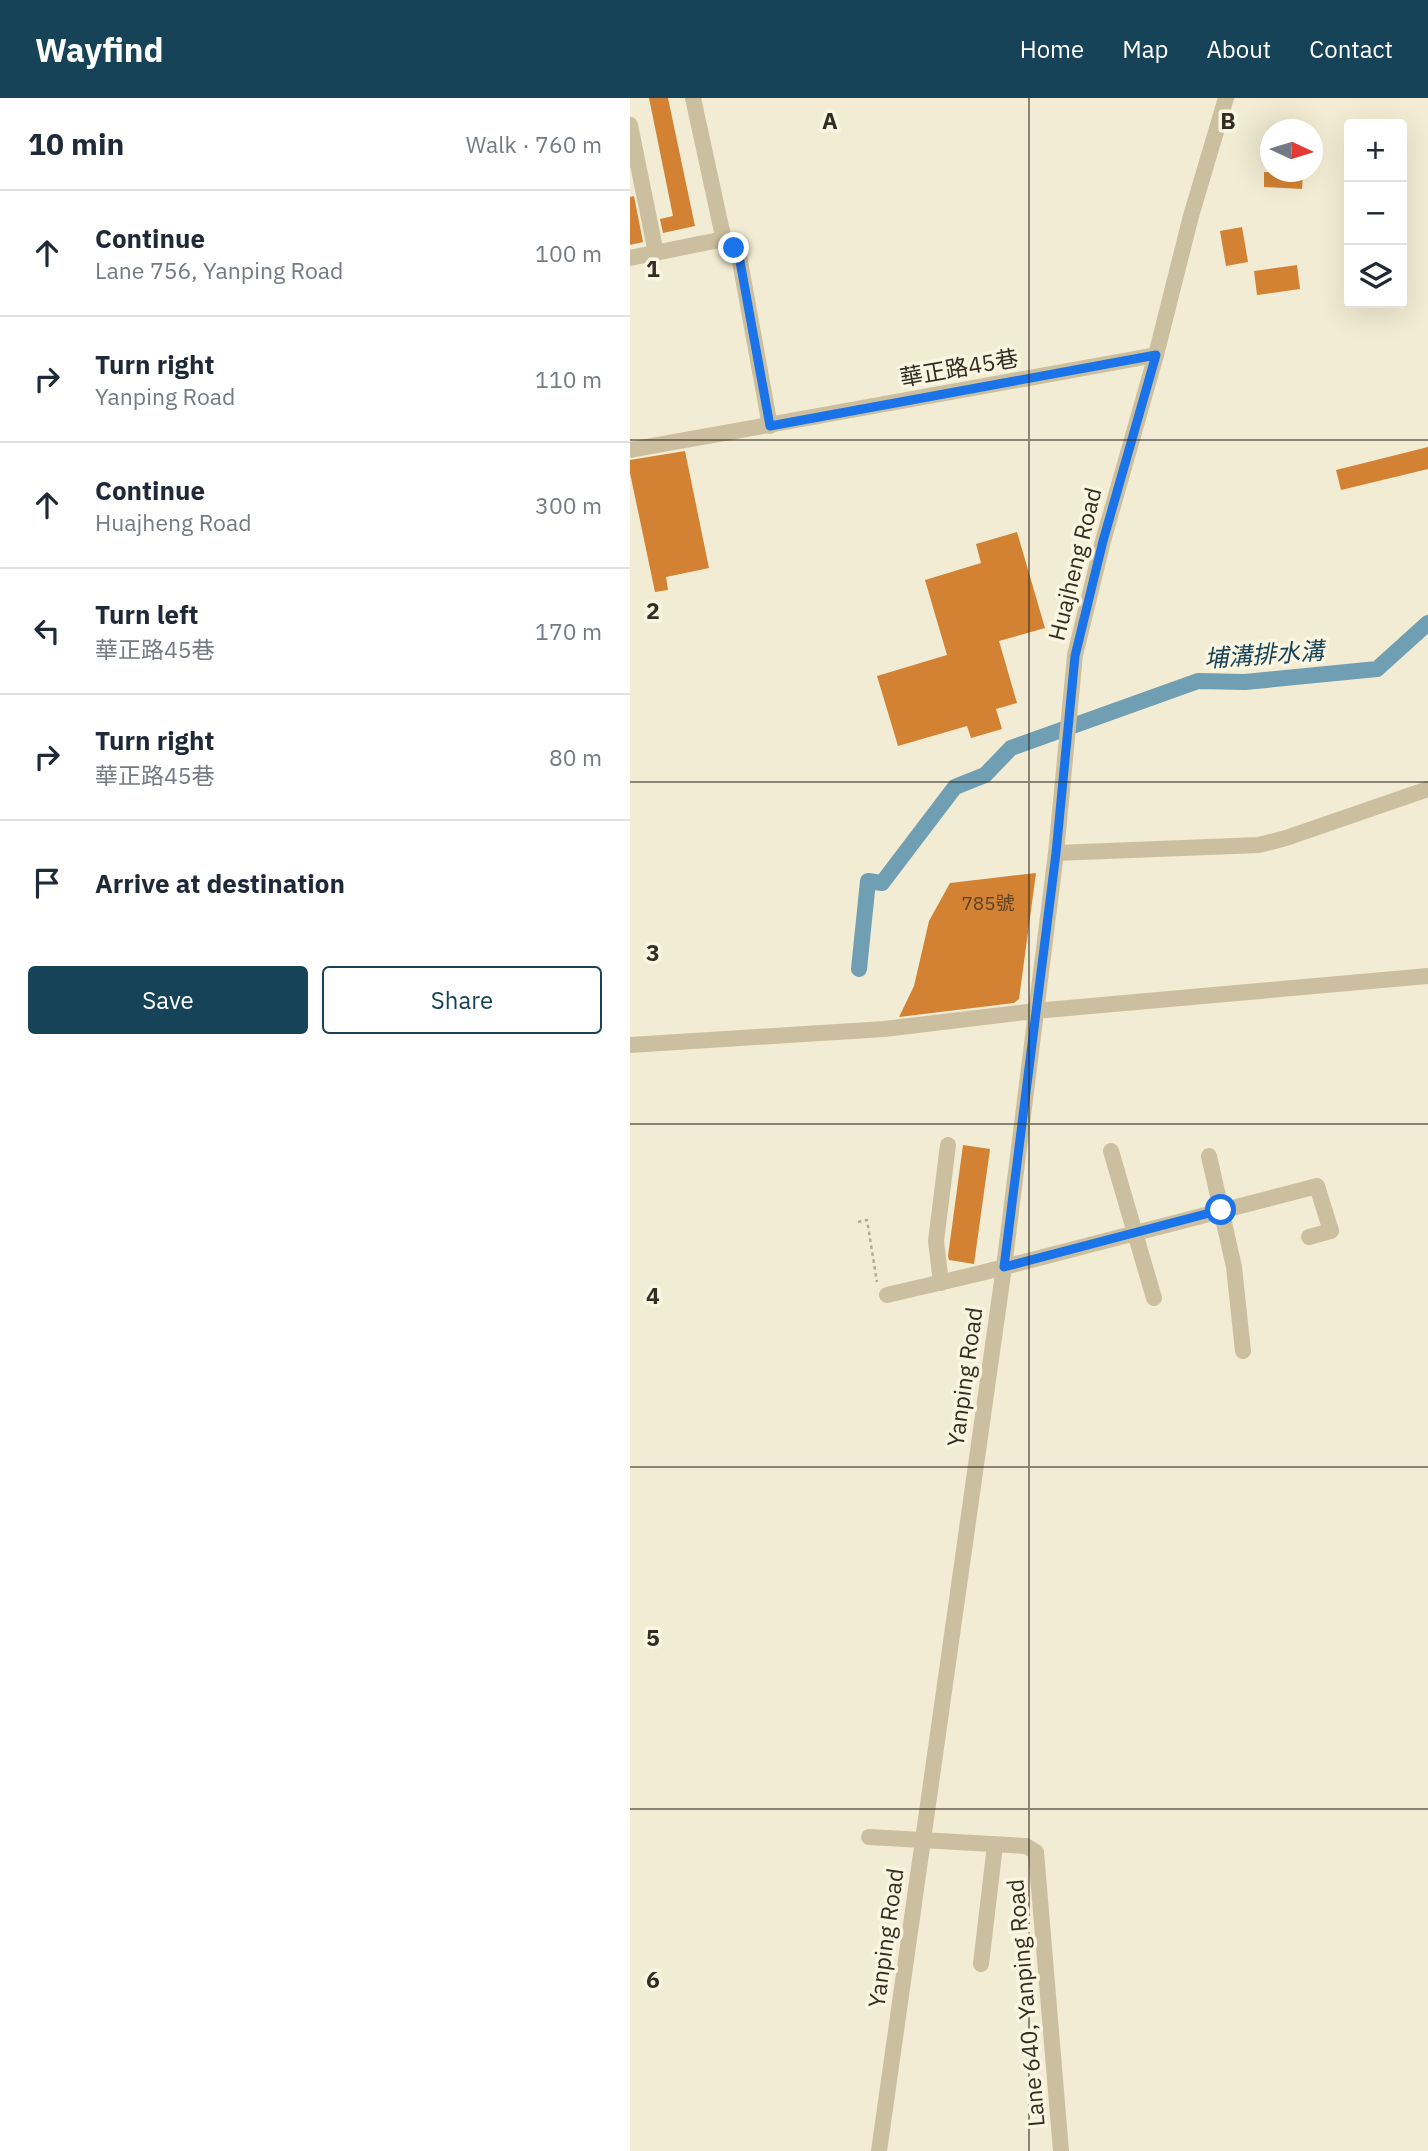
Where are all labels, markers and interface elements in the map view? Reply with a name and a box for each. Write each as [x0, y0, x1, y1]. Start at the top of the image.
text: Wayfind [35, 28, 164, 71]
text: Home [1020, 33, 1084, 65]
text: Map [1122, 33, 1168, 65]
text: About [1206, 33, 1271, 65]
text: Contact [1309, 33, 1393, 65]
text: A [822, 105, 838, 135]
text: B [1220, 105, 1236, 135]
north arrow [1260, 119, 1323, 182]
map controls [1344, 119, 1407, 308]
button: + [1344, 119, 1407, 182]
text: 10 min [28, 124, 124, 163]
text: Walk · 760 m [466, 129, 602, 159]
button: − [1344, 182, 1407, 245]
text: Continue [95, 221, 205, 255]
route end [718, 232, 749, 263]
icon: ahead [28, 234, 66, 272]
text: 100 m [535, 238, 602, 268]
button: layers [1344, 245, 1407, 308]
text: 1 [646, 253, 660, 283]
text: Lane 756, Yanping Road [95, 255, 343, 285]
street label: 華正路45巷 [897, 342, 1020, 392]
text: Turn right [95, 347, 214, 381]
icon: right [28, 360, 66, 398]
text: 110 m [535, 364, 602, 394]
text: Yanping Road [95, 381, 235, 411]
text: Continue [95, 473, 205, 507]
street label: Huajheng Road [1041, 484, 1108, 643]
icon: ahead [28, 486, 66, 524]
text: 300 m [535, 490, 602, 520]
text: Huajheng Road [95, 507, 252, 537]
text: 2 [646, 595, 660, 625]
text: Turn left [95, 597, 198, 631]
icon: left [28, 612, 66, 650]
text: 170 m [535, 616, 602, 646]
text: 華正路45巷 [95, 634, 215, 664]
water label: 埔溝排水溝 [1203, 634, 1328, 674]
text: Turn right [95, 723, 214, 757]
icon: right [28, 738, 66, 776]
text: 80 m [549, 742, 602, 772]
text: 華正路45巷 [95, 760, 215, 790]
icon: arrive [28, 864, 66, 902]
text: Arrive at destination [95, 866, 345, 900]
house number: 785號 [961, 891, 1015, 915]
text: 3 [646, 937, 660, 967]
button: Save [28, 966, 308, 1034]
button: Share [322, 966, 602, 1034]
route start [1205, 1194, 1236, 1225]
text: 4 [646, 1280, 660, 1310]
street label: Yanping Road [939, 1305, 989, 1448]
text: 5 [646, 1622, 660, 1652]
street label: Yanping Road [860, 1866, 910, 2009]
street label: Lane 640, Yanping Road [999, 1878, 1051, 2128]
text: 6 [646, 1964, 660, 1994]

